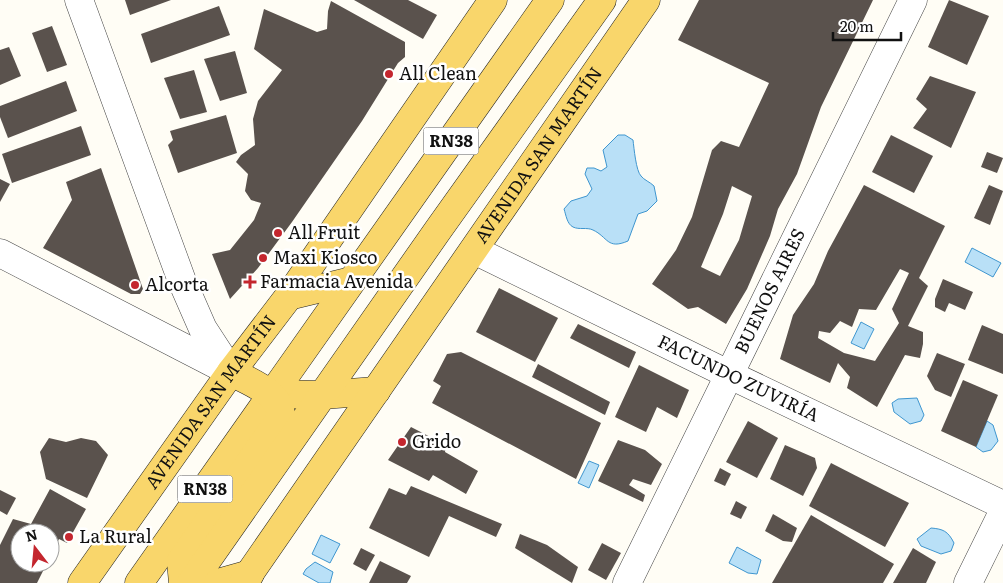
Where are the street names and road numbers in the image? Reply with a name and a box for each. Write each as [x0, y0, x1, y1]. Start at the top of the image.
street label: AVENIDA SAN MARTÍN [467, 61, 608, 248]
road number: RN38 [424, 128, 478, 154]
street label: BUENOS AIRES [727, 223, 811, 358]
street label: AVENIDA SAN MARTÍN [138, 309, 282, 494]
street label: FACUNDO ZUVIRÍA [654, 327, 824, 428]
road number: RN38 [178, 476, 232, 502]

